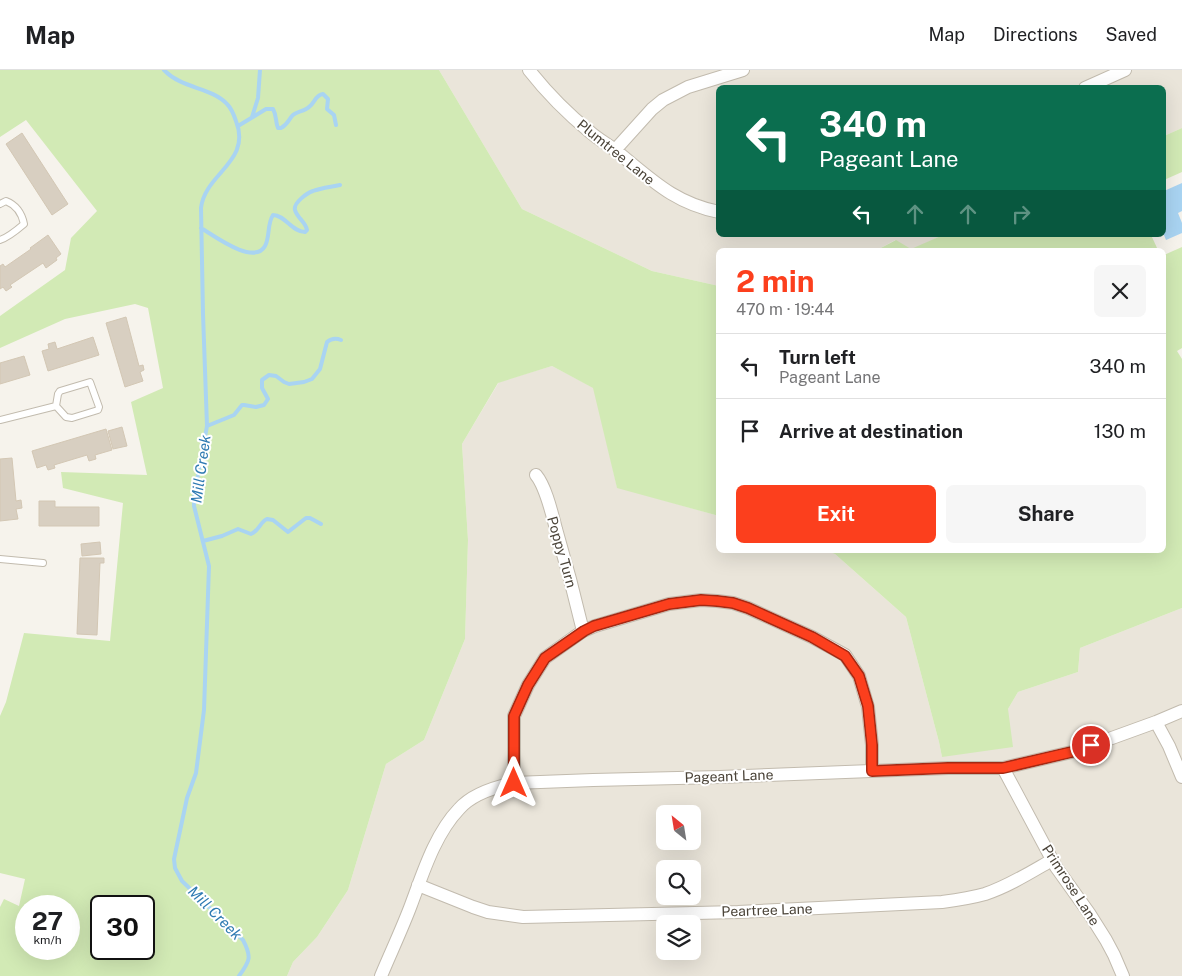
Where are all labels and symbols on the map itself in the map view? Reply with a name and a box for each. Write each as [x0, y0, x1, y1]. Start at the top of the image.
street label: Plumtree Lane [574, 116, 658, 188]
water label: Mill Creek [187, 433, 214, 504]
street label: Poppy Turn [544, 514, 580, 590]
pin [1070, 724, 1112, 766]
position arrow [487, 756, 539, 808]
street label: Pageant Lane [684, 766, 774, 786]
north arrow [656, 805, 701, 850]
street label: Primrose Lane [1039, 842, 1103, 929]
water label: Mill Creek [185, 882, 246, 944]
speed limit sign: 30 [90, 895, 155, 960]
street label: Peartree Lane [721, 900, 813, 920]

